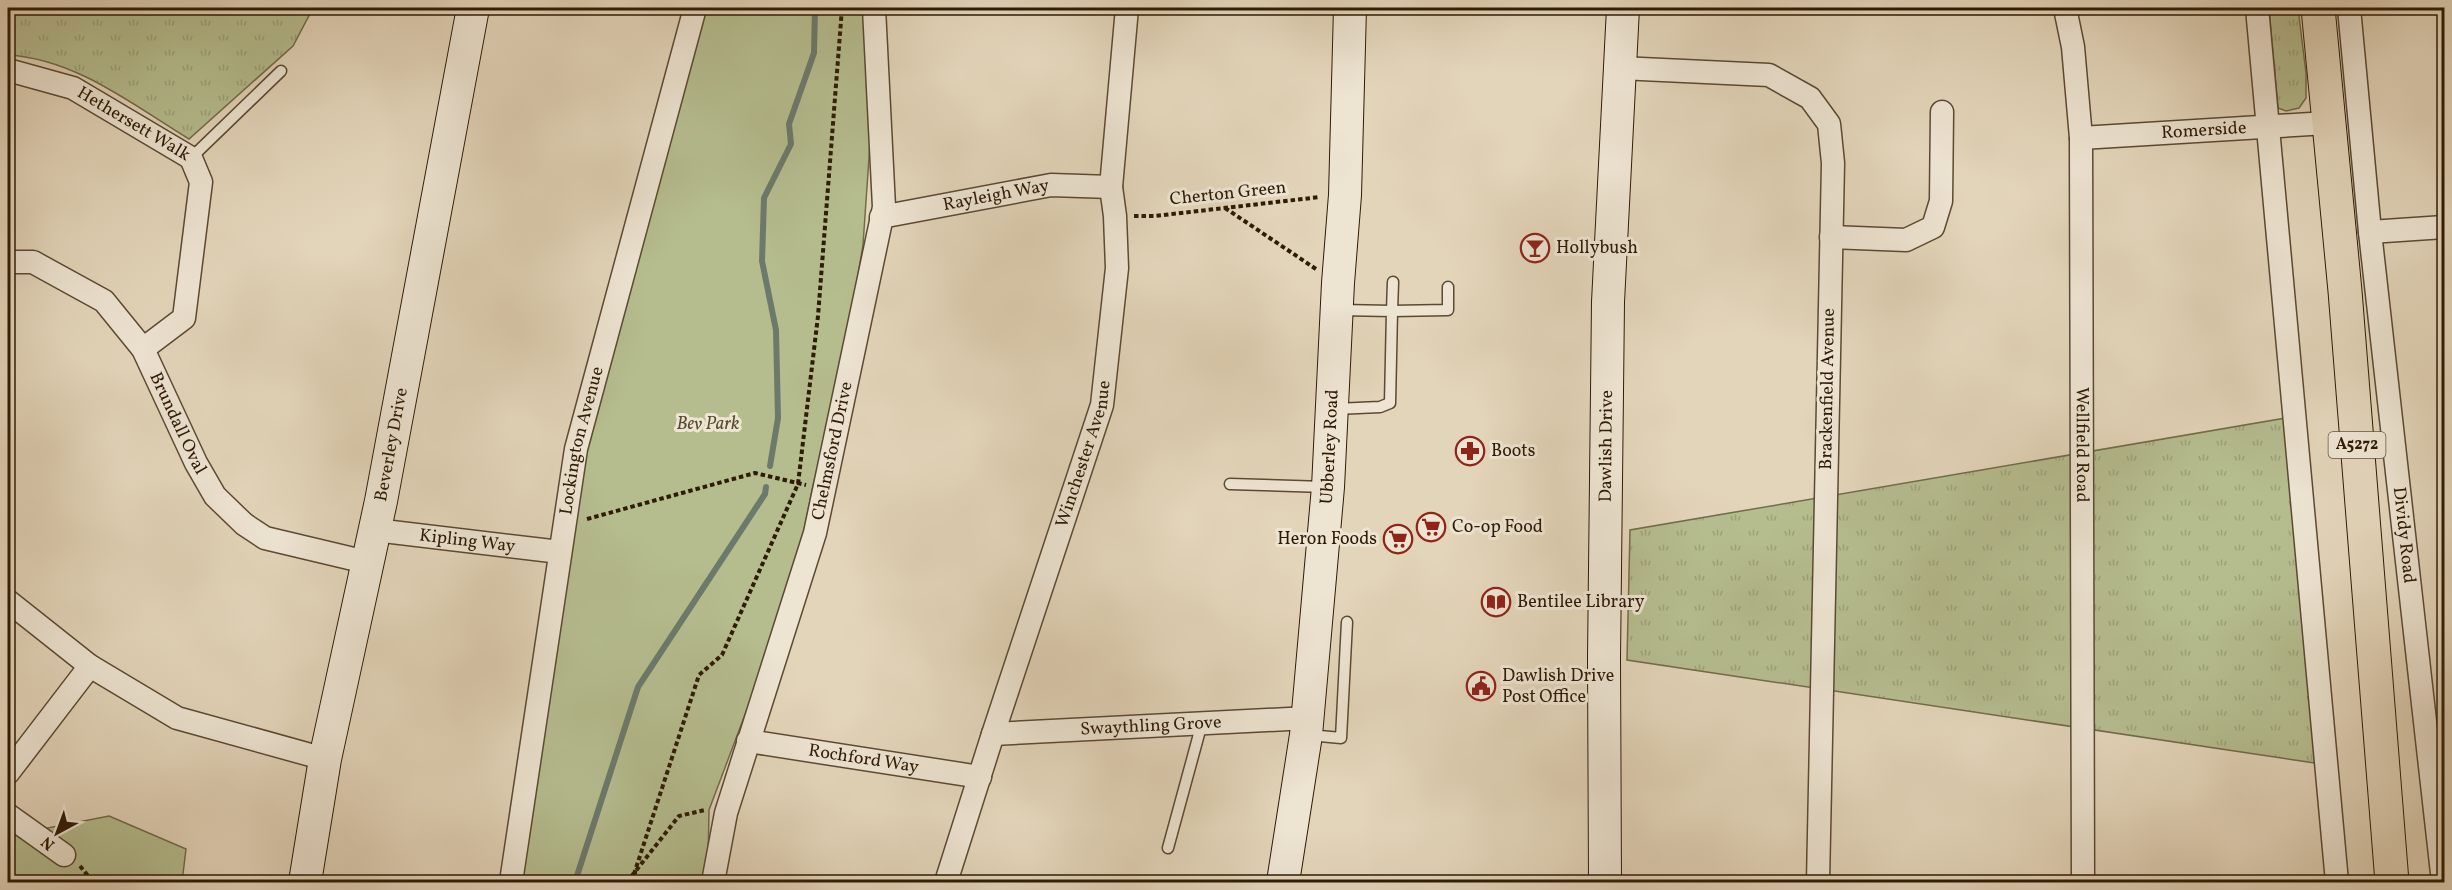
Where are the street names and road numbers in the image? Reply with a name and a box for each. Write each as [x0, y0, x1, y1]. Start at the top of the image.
street label: Hethersett Walk [72, 81, 195, 168]
street label: Romerside [2160, 115, 2247, 146]
street label: Rayleigh Way [941, 173, 1052, 218]
street label: Cherton Green [1168, 175, 1288, 213]
street label: Brackenfield Avenue [1814, 308, 1842, 470]
street label: Lockington Avenue [554, 364, 610, 517]
street label: Brundall Oval [143, 368, 213, 479]
street label: Chelmsford Drive [806, 379, 859, 522]
street label: Winchester Avenue [1050, 379, 1117, 531]
street label: Beverley Drive [369, 386, 414, 504]
street label: Wellfield Road [2069, 387, 2094, 503]
street label: Ubberley Road [1314, 389, 1345, 505]
street label: Dawlish Drive [1593, 390, 1620, 502]
road number: A5272 [2328, 432, 2386, 458]
street label: Dividy Road [2386, 485, 2422, 585]
street label: Kipling Way [418, 523, 517, 559]
street label: Swaythling Grove [1080, 710, 1222, 742]
street label: Rochford Way [807, 738, 921, 780]

